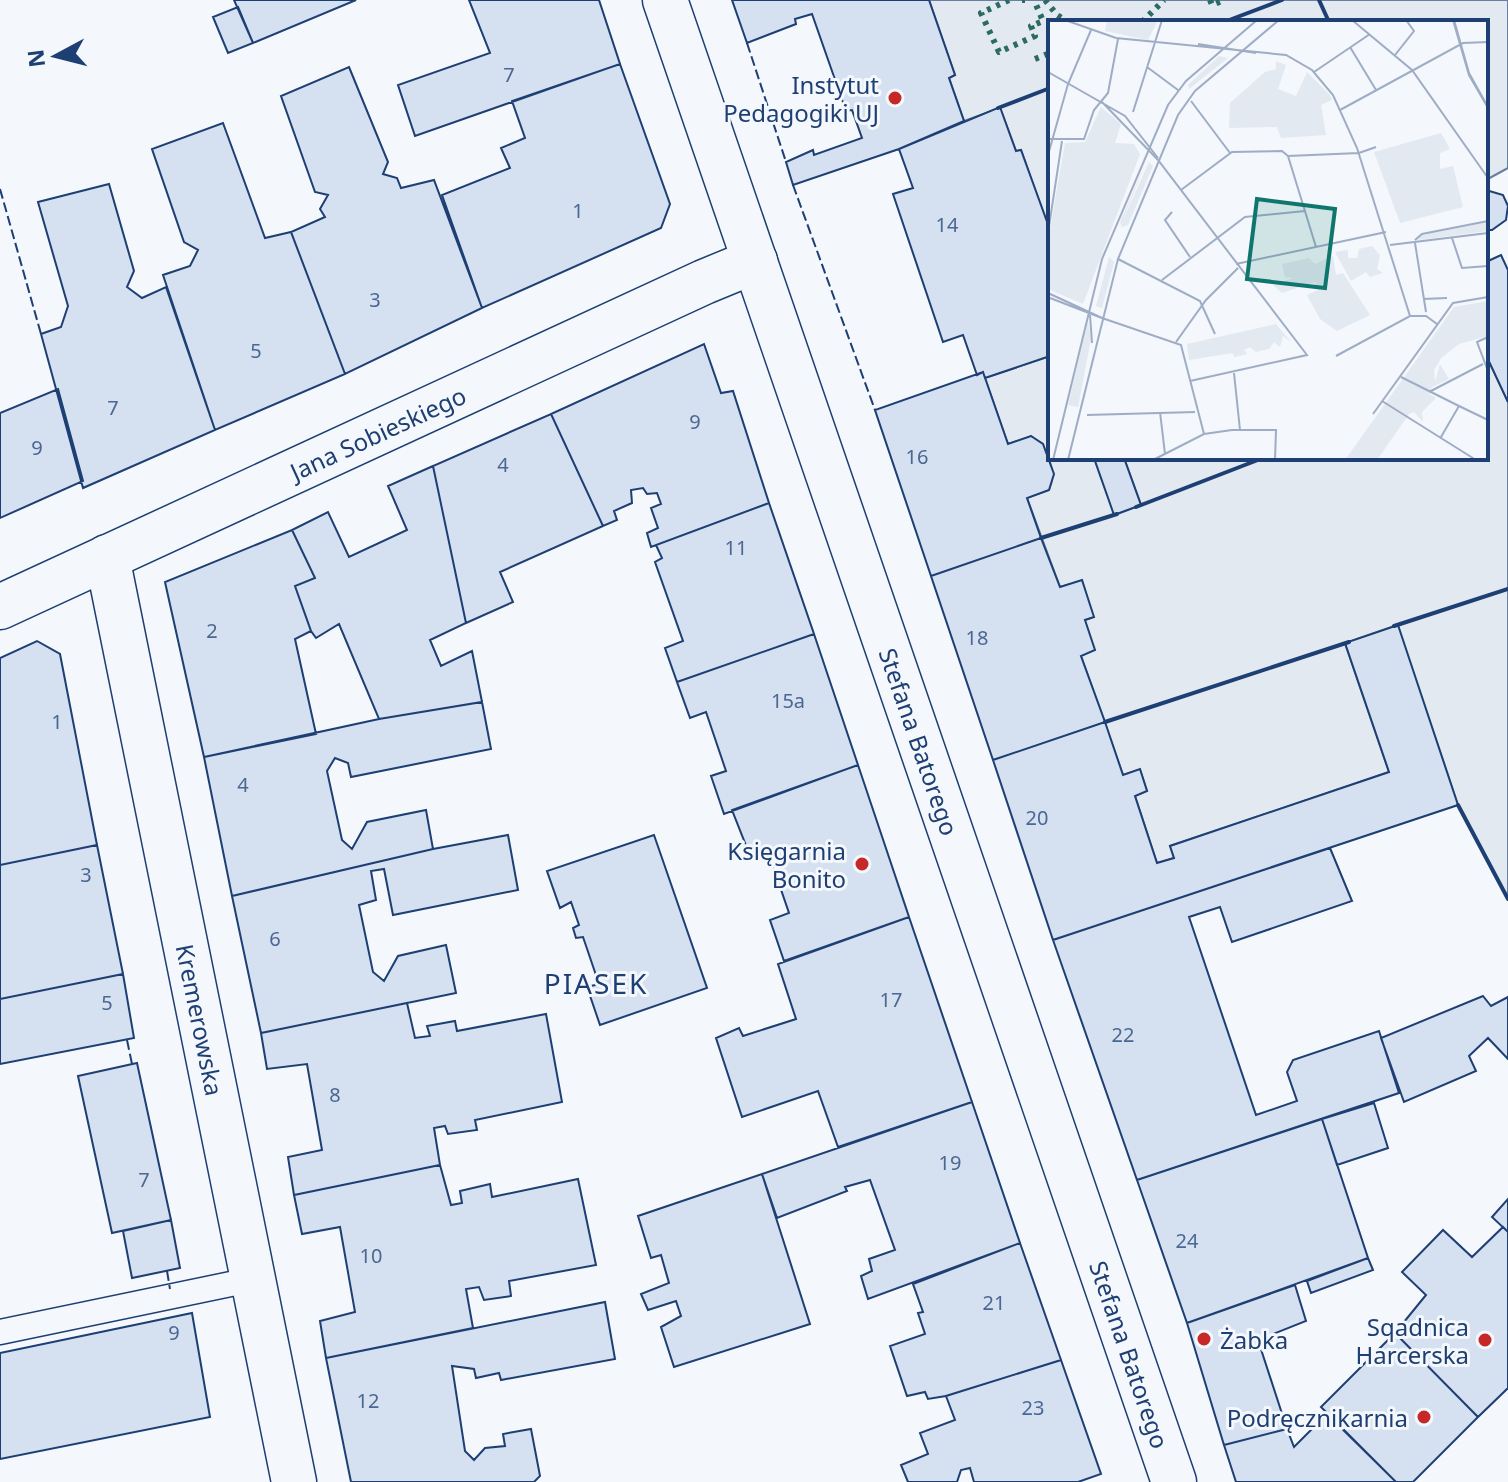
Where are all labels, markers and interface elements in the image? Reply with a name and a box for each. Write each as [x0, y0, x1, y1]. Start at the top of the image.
north arrow [16, 16, 96, 96]
inset map [1048, 20, 1488, 460]
text: N [19, 48, 51, 69]
house number: 7 [503, 61, 515, 88]
place label: Instytut Pedagogiki UJ [723, 68, 879, 129]
marker: Instytut Pedagogiki UJ [886, 89, 904, 107]
house number: 1 [572, 197, 584, 224]
house number: 14 [936, 211, 959, 238]
house number: 3 [369, 286, 381, 313]
house number: 5 [250, 337, 262, 364]
street label: Jana Sobieskiego [283, 378, 471, 488]
house number: 7 [107, 394, 119, 421]
house number: 9 [689, 408, 701, 435]
house number: 9 [31, 434, 43, 461]
house number: 16 [906, 443, 928, 470]
house number: 4 [497, 451, 509, 478]
house number: 11 [725, 534, 747, 561]
house number: 2 [206, 617, 218, 644]
house number: 18 [966, 624, 988, 651]
street label: Stefana Batorego [872, 643, 967, 840]
house number: 15a [771, 687, 805, 714]
house number: 1 [51, 708, 63, 735]
house number: 4 [237, 771, 249, 798]
house number: 20 [1026, 804, 1048, 831]
place label: Księgarnia Bonito [727, 834, 846, 895]
marker: Księgarnia Bonito [853, 855, 871, 873]
house number: 3 [80, 861, 92, 888]
house number: 6 [269, 925, 281, 952]
street label: Kremerowska [169, 941, 232, 1098]
district label: PIASEK [544, 964, 648, 1002]
house number: 17 [880, 986, 902, 1013]
house number: 5 [101, 989, 113, 1016]
house number: 22 [1112, 1021, 1134, 1048]
house number: 8 [329, 1081, 341, 1108]
house number: 19 [939, 1149, 961, 1176]
house number: 7 [138, 1166, 150, 1193]
house number: 24 [1176, 1227, 1199, 1254]
house number: 10 [360, 1242, 382, 1269]
street label: Stefana Batorego [1083, 1256, 1178, 1453]
house number: 21 [983, 1289, 1005, 1316]
place label: Sqadnica Harcerska [1356, 1310, 1469, 1371]
house number: 9 [168, 1319, 180, 1346]
place label: Żabka [1220, 1323, 1288, 1356]
marker: Żabka [1195, 1330, 1213, 1348]
marker: Sqadnica Harcerska [1476, 1331, 1494, 1349]
house number: 12 [357, 1387, 379, 1414]
house number: 23 [1022, 1394, 1044, 1421]
place label: Podręcznikarnia [1227, 1401, 1408, 1434]
marker: Podręcznikarnia [1415, 1408, 1433, 1426]

